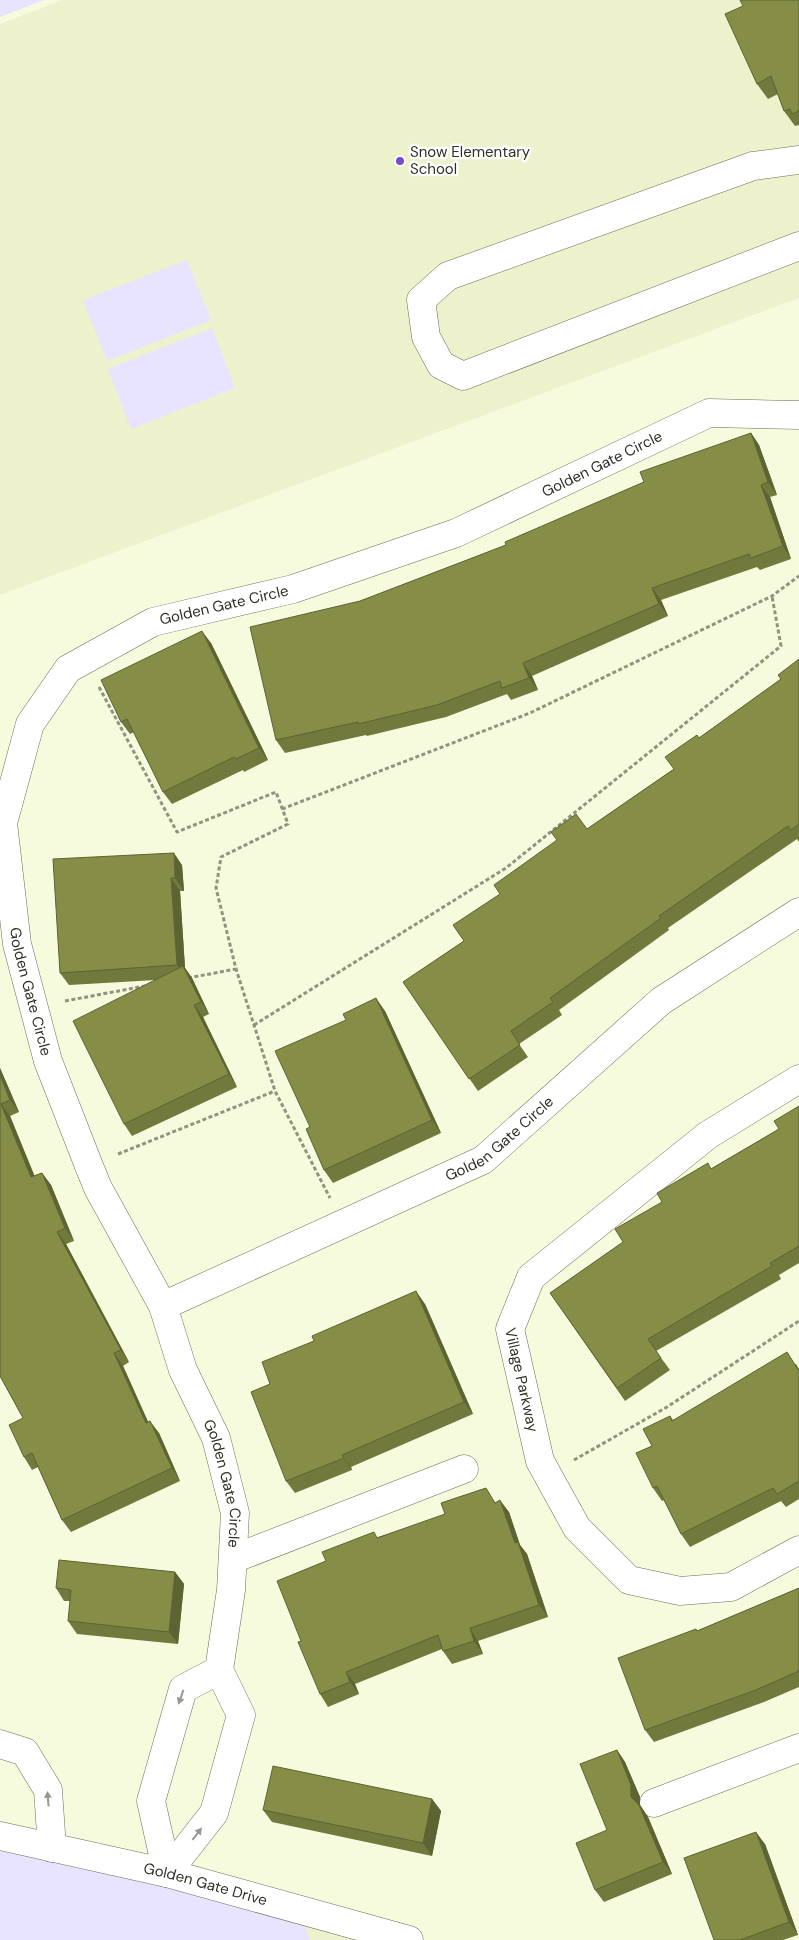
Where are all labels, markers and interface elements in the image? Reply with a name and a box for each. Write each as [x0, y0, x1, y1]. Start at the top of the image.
place label: Snow Elementary School [410, 142, 531, 179]
marker: Snow Elementary School [394, 155, 406, 167]
street label: Golden Gate Circle [538, 426, 666, 502]
street label: Golden Gate Circle [158, 580, 290, 630]
street label: Golden Gate Circle [5, 926, 56, 1058]
street label: Golden Gate Circle [442, 1092, 558, 1186]
street label: Village Parkway [500, 1326, 543, 1435]
street label: Golden Gate Circle [198, 1416, 245, 1548]
one-way arrow [177, 1690, 185, 1705]
one-way arrow [44, 1791, 52, 1807]
one-way arrow [192, 1828, 203, 1841]
street label: Golden Gate Drive [142, 1858, 270, 1910]

